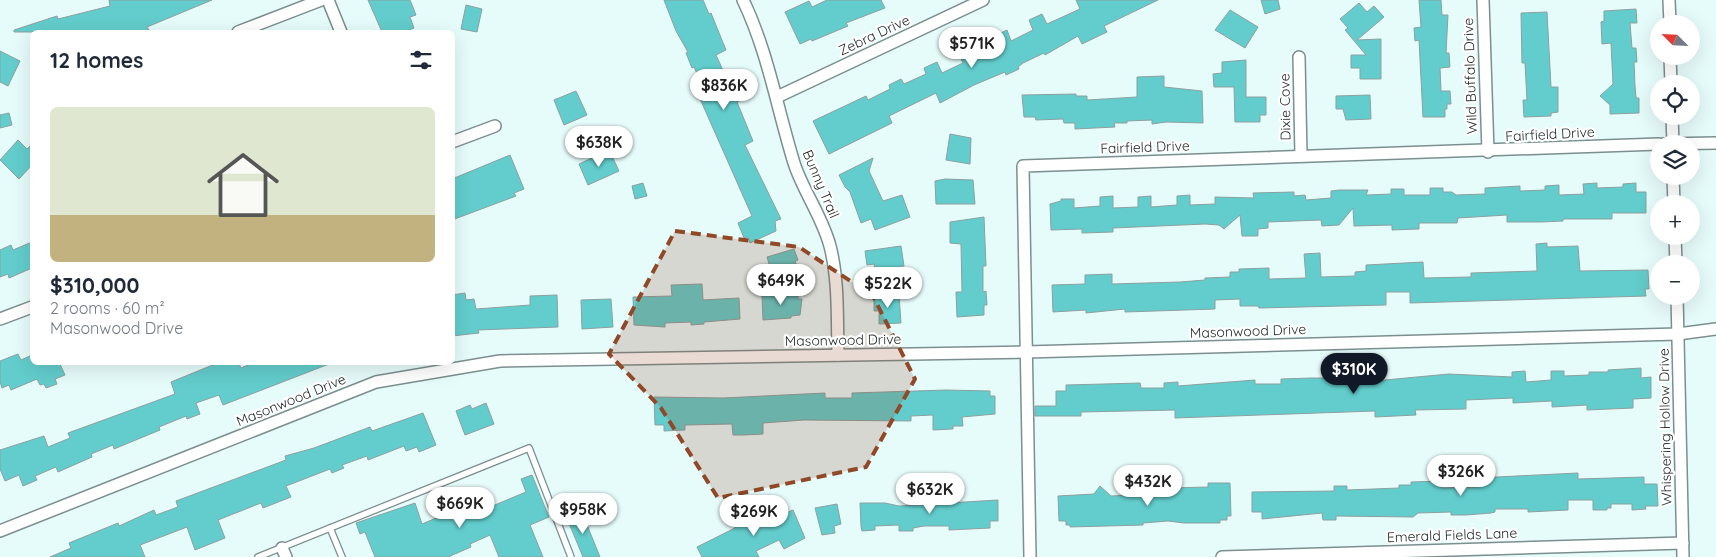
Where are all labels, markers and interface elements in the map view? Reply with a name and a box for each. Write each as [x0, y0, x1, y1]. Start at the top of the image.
street label: Zebra Drive [835, 11, 913, 59]
north arrow [1650, 15, 1700, 65]
map controls [1650, 15, 1700, 305]
street label: Wild Buffalo Drive [1459, 17, 1481, 135]
pin: $571K [937, 27, 1007, 69]
text: $571K [950, 33, 994, 53]
icon: filters [407, 46, 435, 74]
text: 12 homes [50, 47, 143, 73]
pin: $836K [689, 68, 759, 111]
street label: Dixie Cove [1275, 73, 1295, 141]
text: $836K [701, 75, 747, 95]
button: locate [1650, 75, 1700, 125]
street label: Fairfield Drive [1505, 123, 1595, 145]
pin: $638K [564, 126, 634, 168]
text: $638K [576, 132, 622, 152]
button: layers [1650, 135, 1700, 185]
street label: Fairfield Drive [1100, 136, 1190, 158]
icon: home [198, 140, 288, 230]
street label: Bunny Trail [799, 147, 843, 221]
button: + [1650, 195, 1700, 245]
button: − [1650, 255, 1700, 305]
pin: $649K [746, 264, 816, 306]
pin: $522K [853, 266, 923, 309]
text: $649K [757, 270, 805, 290]
text: $310,000 [50, 272, 139, 298]
text: $522K [864, 273, 912, 293]
text: 2 rooms · 60 m² [50, 298, 164, 318]
text: Masonwood Drive [50, 318, 183, 338]
street label: Masonwood Drive [1189, 320, 1307, 342]
street label: Masonwood Drive [785, 330, 902, 350]
street label: Whispering Hollow Drive [1655, 348, 1675, 506]
pin: $310K [1319, 352, 1389, 395]
text: $310K [1332, 359, 1376, 379]
street label: Masonwood Drive [234, 370, 349, 430]
pin: $326K [1426, 454, 1496, 497]
text: $326K [1438, 461, 1484, 481]
pin: $432K [1113, 464, 1183, 507]
text: $432K [1124, 471, 1172, 491]
pin: $632K [895, 472, 965, 515]
text: $632K [907, 479, 953, 499]
pin: $669K [425, 486, 495, 529]
pin: $958K [548, 492, 618, 535]
text: $669K [437, 493, 483, 513]
pin: $269K [719, 494, 789, 537]
text: $958K [559, 499, 607, 519]
text: $269K [730, 501, 778, 521]
street label: Emerald Fields Lane [1387, 524, 1518, 546]

